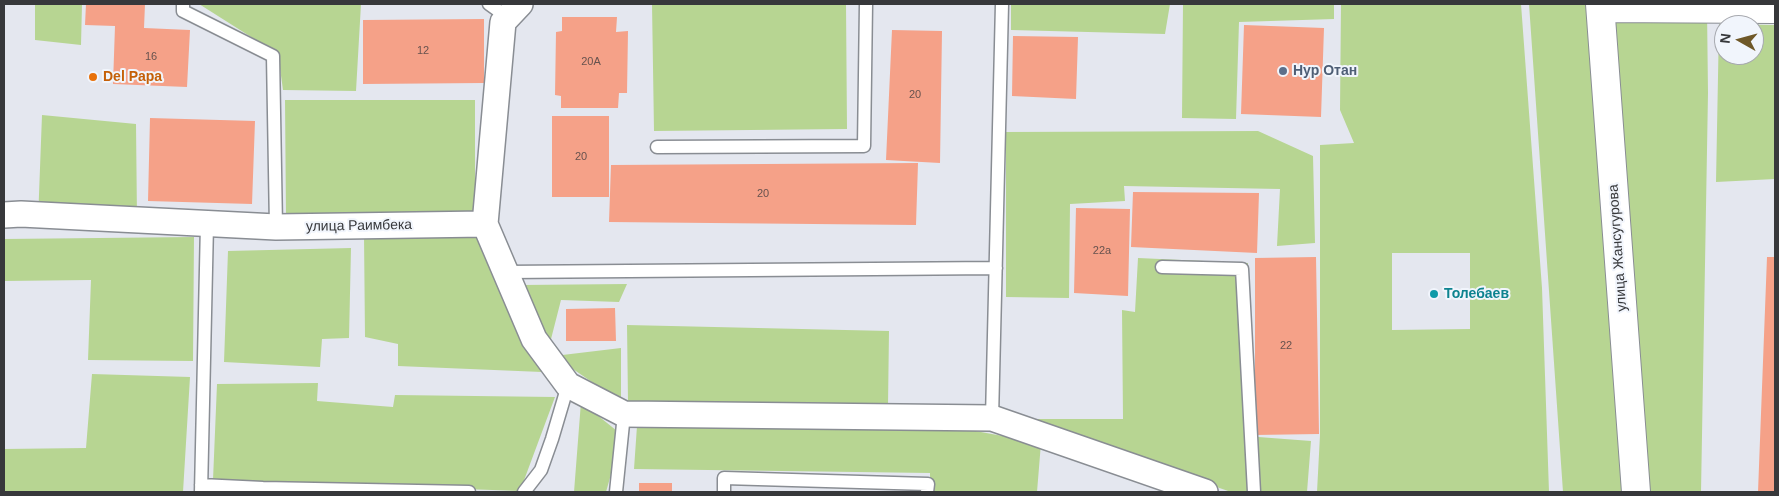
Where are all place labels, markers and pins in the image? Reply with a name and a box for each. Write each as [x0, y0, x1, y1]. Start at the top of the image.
place label: Нур Отан [1293, 63, 1357, 79]
marker: Нур Отан [1277, 65, 1289, 77]
place label: Del Papa [103, 69, 162, 85]
marker: Del Papa [87, 71, 99, 83]
place label: Толебаев [1444, 286, 1509, 302]
marker: Толебаев [1428, 288, 1440, 300]

